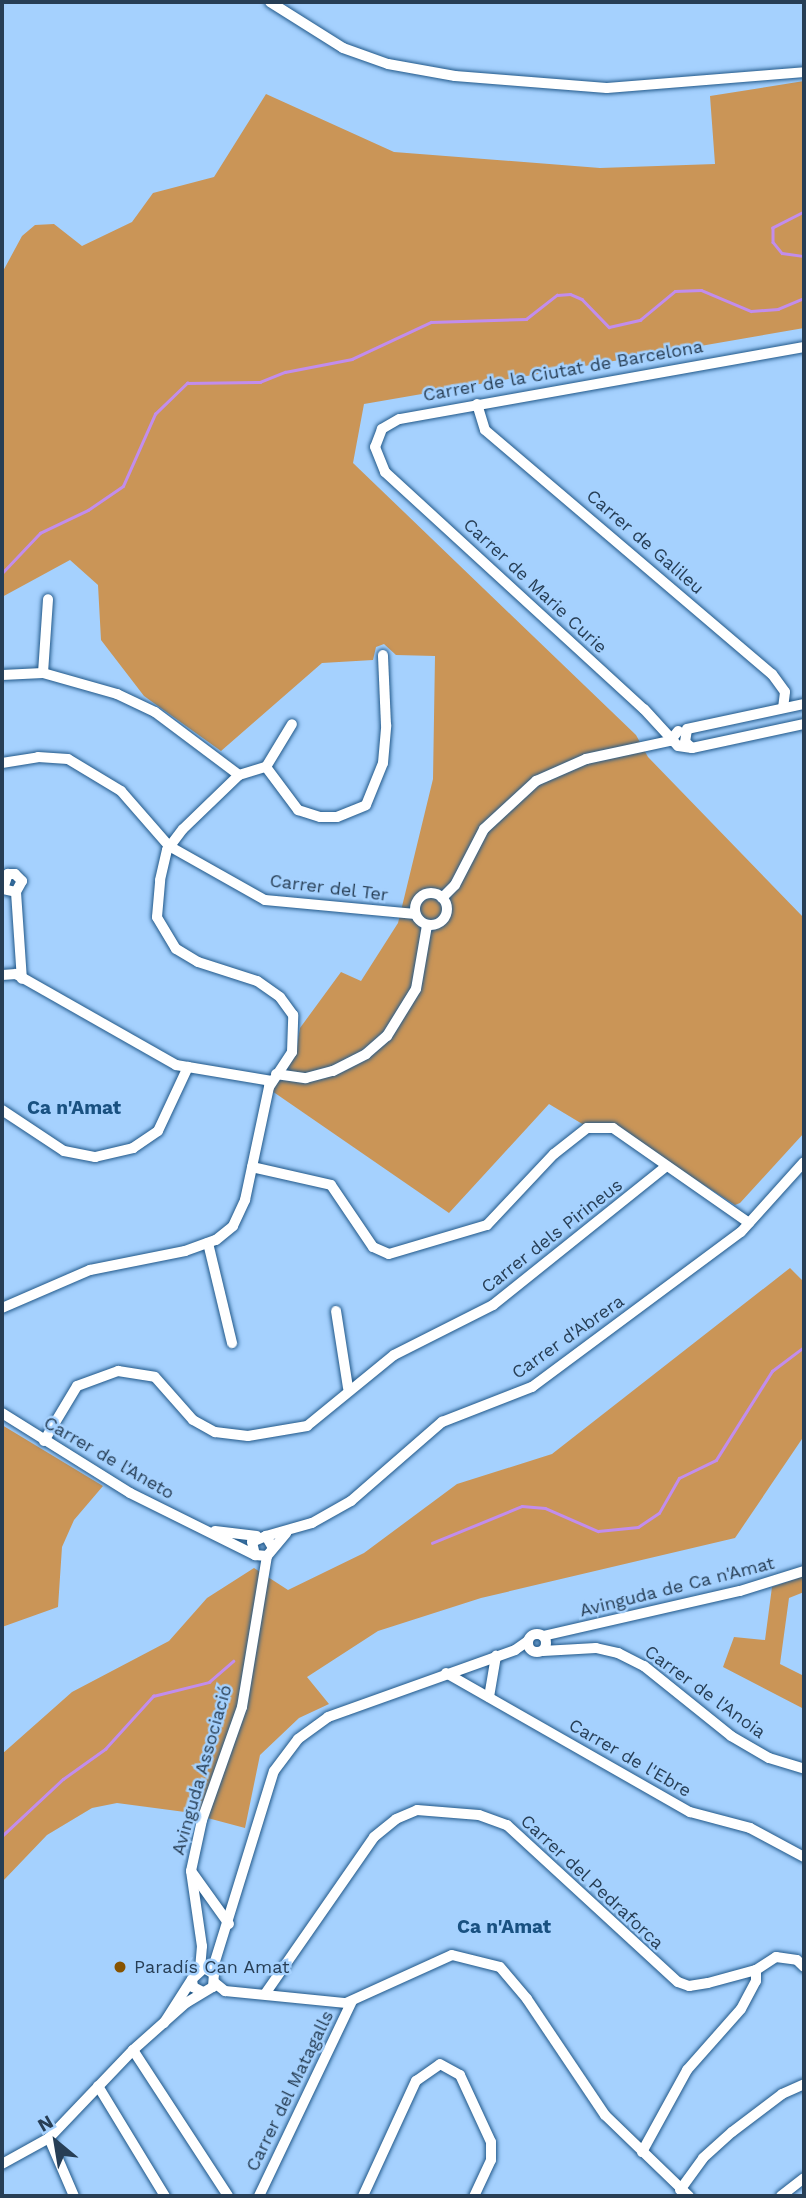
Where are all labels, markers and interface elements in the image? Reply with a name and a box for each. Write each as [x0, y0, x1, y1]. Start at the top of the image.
street label: Carrer de la Ciutat de Barcelona [421, 336, 705, 406]
street label: Carrer de Galileu [582, 485, 708, 599]
street label: Carrer de Marie Curie [459, 514, 611, 658]
street label: Carrer del Ter [268, 870, 390, 906]
district label: Ca n'Amat [27, 1097, 121, 1119]
street label: Carrer dels Pirineus [477, 1174, 627, 1298]
street label: Carrer d'Abrera [508, 1290, 628, 1384]
street label: Carrer de l'Aneto [40, 1412, 178, 1504]
street label: Avinguda de Ca n'Amat [577, 1552, 777, 1622]
street label: Carrer de l'Anoia [640, 1641, 770, 1743]
street label: Avinguda Associació [167, 1682, 237, 1858]
street label: Carrer de l'Ebre [565, 1714, 695, 1802]
street label: Carrer del Pedraforca [516, 1810, 668, 1954]
district label: Ca n'Amat [457, 1916, 551, 1938]
place label: Paradís Can Amat [134, 1956, 290, 1978]
marker: Paradís Can Amat [112, 1959, 128, 1975]
street label: Carrer del Matagalls [241, 2007, 339, 2175]
north arrow [21, 2107, 91, 2177]
text: N [33, 2110, 57, 2137]

